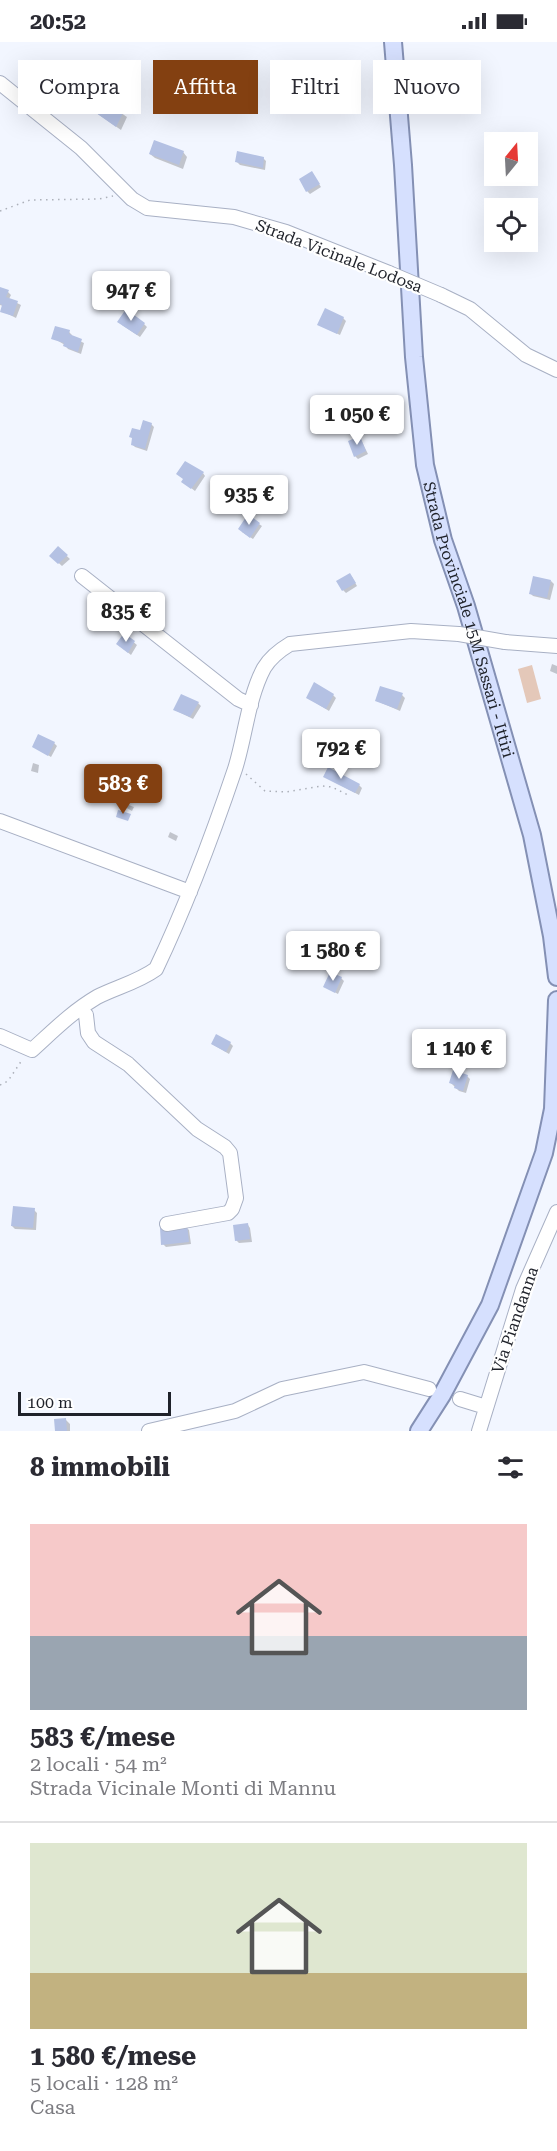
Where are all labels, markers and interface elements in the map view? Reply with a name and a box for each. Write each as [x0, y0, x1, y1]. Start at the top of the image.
text: 20:52 [30, 9, 86, 34]
chip: Compra [18, 60, 141, 114]
chip: Affitta [153, 60, 258, 114]
chip: Filtri [270, 60, 361, 114]
chip: Nuovo [373, 60, 481, 114]
north arrow [484, 132, 538, 186]
map controls [484, 132, 538, 252]
button: locate [484, 198, 538, 252]
street label: Strada Vicinale Lodosa [253, 215, 425, 297]
pin: 947 € [89, 271, 173, 322]
text: 947 € [106, 278, 156, 302]
pin: 1 050 € [302, 395, 412, 446]
text: 1 050 € [324, 402, 390, 426]
pin: 935 € [207, 475, 291, 526]
street label: Strada Provinciale 15M Sassari - Ittiri [420, 480, 519, 760]
text: 935 € [224, 482, 274, 506]
pin: 835 € [84, 592, 168, 643]
text: 835 € [101, 599, 151, 623]
pin: 792 € [299, 729, 383, 780]
text: 792 € [316, 736, 366, 760]
pin: 583 € [81, 764, 165, 815]
text: 583 € [98, 771, 148, 795]
pin: 1 580 € [278, 931, 388, 982]
text: 1 580 € [300, 938, 366, 962]
pin: 1 140 € [404, 1029, 514, 1080]
text: 1 140 € [426, 1036, 492, 1060]
street label: Via Piandanna [488, 1264, 542, 1376]
scale bar [18, 1389, 171, 1416]
text: 100 m [27, 1393, 73, 1412]
icon: filters [494, 1451, 527, 1484]
text: 8 immobili [30, 1452, 170, 1482]
icon: home [225, 1563, 333, 1671]
text: 583 €/mese [30, 1722, 175, 1752]
text: 2 locali · 54 m² [30, 1752, 167, 1776]
text: Strada Vicinale Monti di Mannu [30, 1776, 336, 1800]
icon: home [225, 1882, 333, 1990]
text: 1 580 €/mese [30, 2041, 196, 2071]
text: 5 locali · 128 m² [30, 2071, 178, 2095]
text: Casa [30, 2095, 75, 2119]

